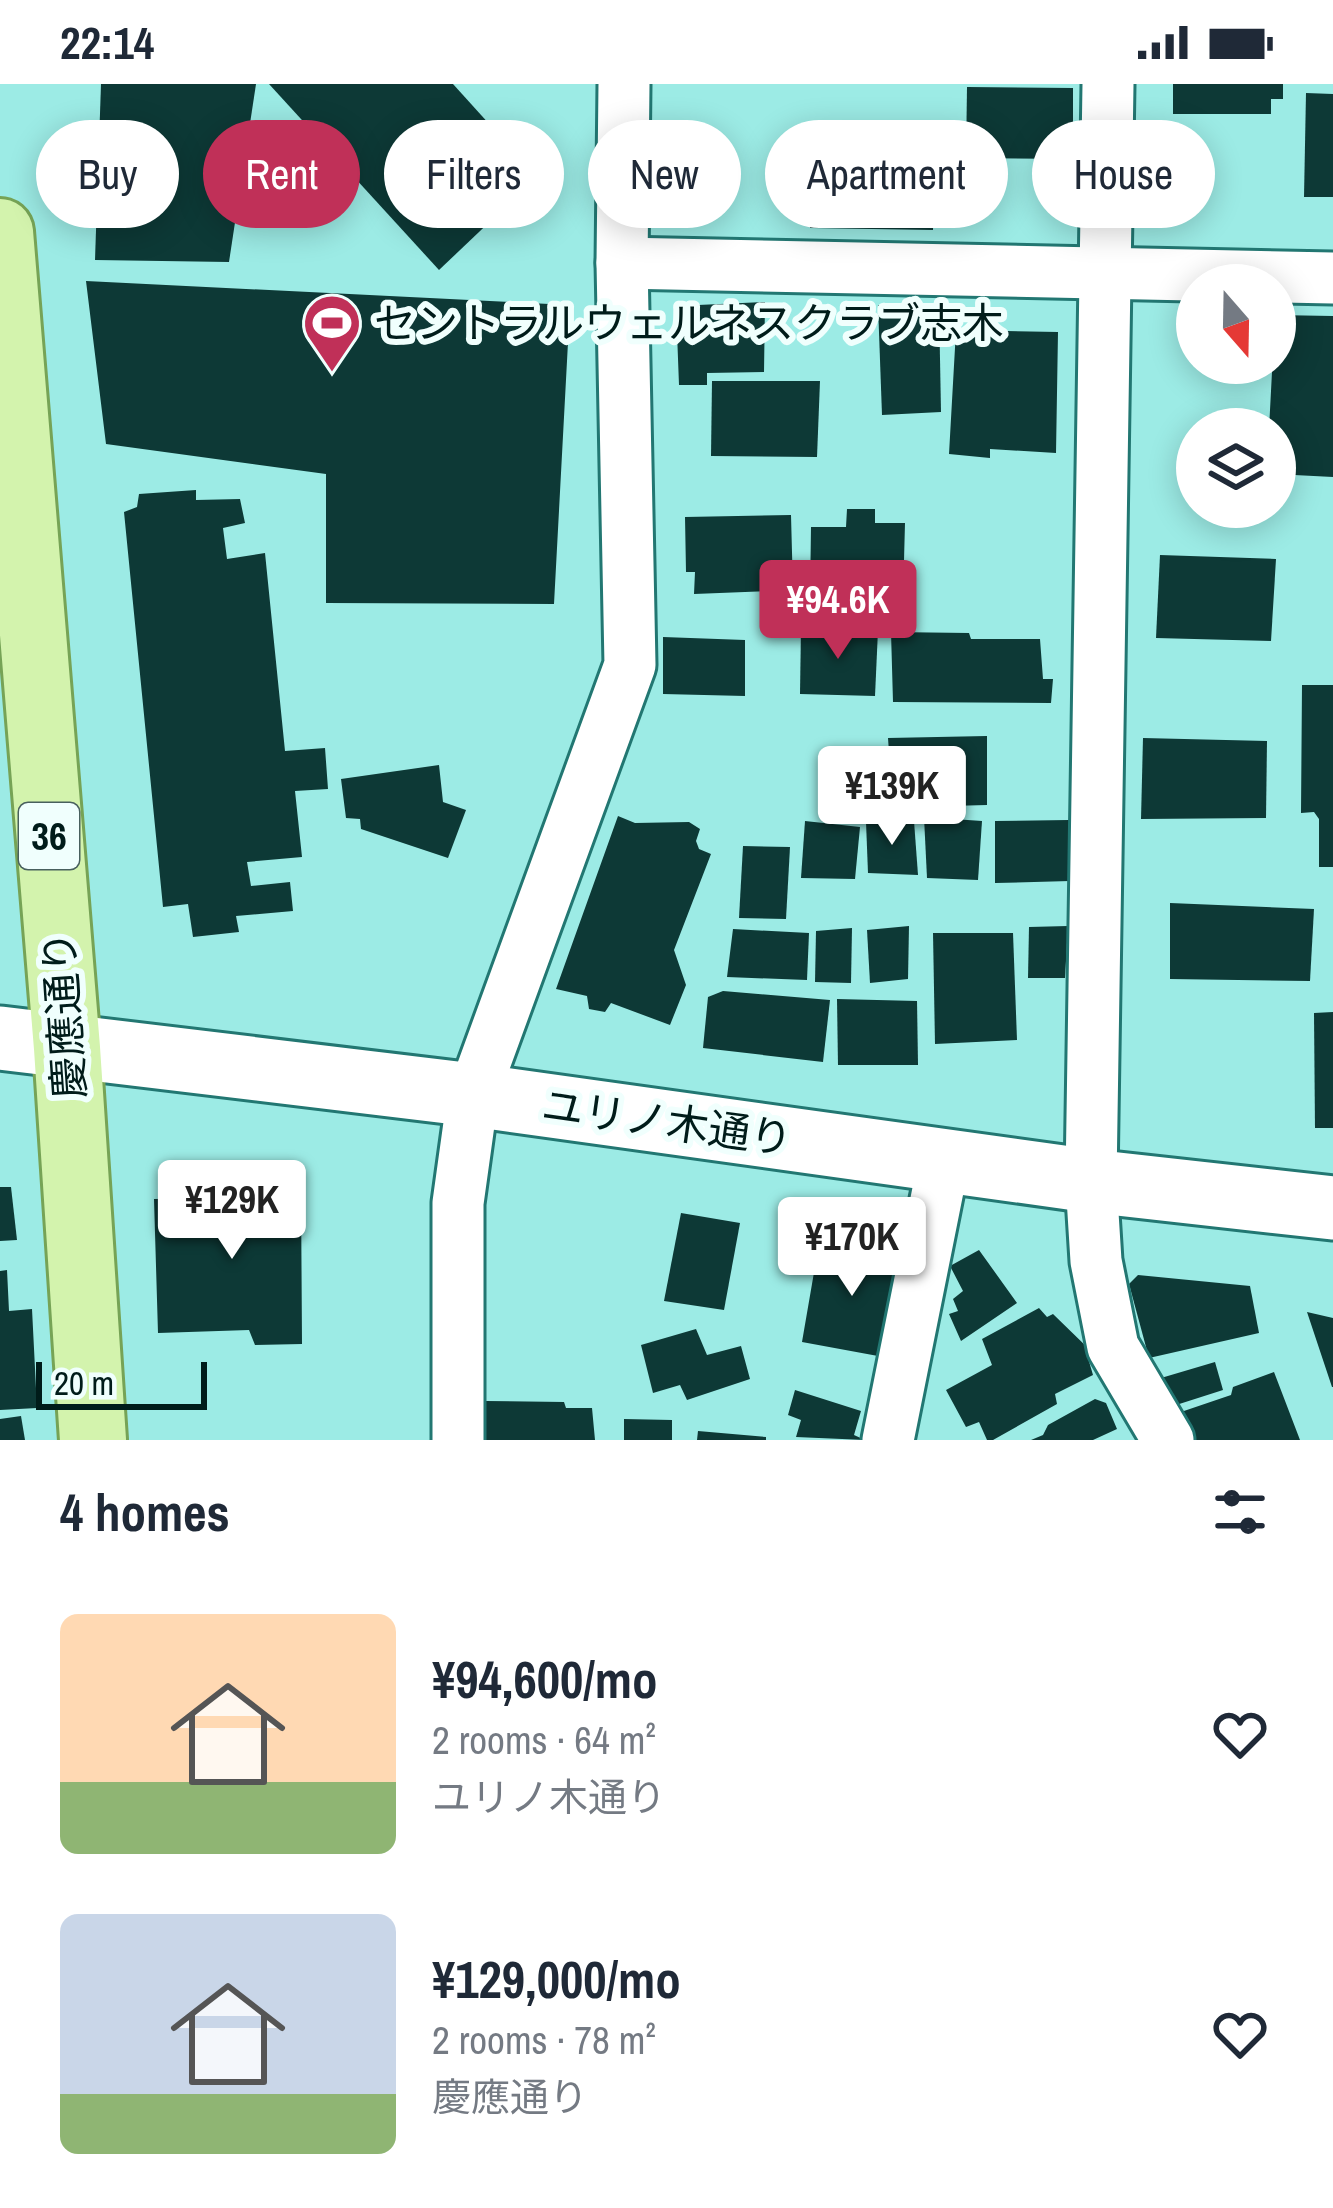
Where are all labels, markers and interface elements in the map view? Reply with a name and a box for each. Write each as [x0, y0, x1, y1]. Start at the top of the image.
text: 22:14 [60, 12, 154, 73]
chip: Buy [36, 120, 179, 228]
chip: Rent [203, 120, 360, 228]
chip: Filters [384, 120, 564, 228]
chip: New [588, 120, 741, 228]
chip: Apartment [765, 120, 1008, 228]
chip: House [1032, 120, 1215, 228]
north arrow [1176, 264, 1296, 384]
map controls [1176, 264, 1296, 528]
sports icon: セントラルウェルネスクラブ志木 [301, 292, 363, 374]
place label: セントラルウェルネスクラブ志木 [374, 295, 1004, 351]
button: layers [1176, 408, 1296, 528]
pin: ¥94.6K [740, 560, 936, 662]
text: ¥94.6K [786, 573, 890, 625]
pin: ¥139K [808, 746, 976, 848]
text: ¥139K [845, 759, 939, 811]
road number: 36 [19, 803, 79, 869]
street label: 慶應通り [30, 929, 98, 1101]
street label: ユリノ木通り [538, 1077, 796, 1167]
pin: ¥129K [148, 1160, 316, 1262]
text: ¥129K [185, 1173, 279, 1225]
pin: ¥170K [768, 1197, 936, 1299]
text: ¥170K [805, 1210, 899, 1262]
scale bar [36, 1356, 207, 1409]
text: 20 m [54, 1361, 114, 1405]
text: 4 homes [60, 1478, 230, 1547]
icon: filters [1207, 1479, 1273, 1545]
text: ¥94,600/mo [432, 1645, 658, 1714]
icon: home [156, 1662, 300, 1806]
icon: heart [1207, 1701, 1273, 1767]
text: 2 rooms · 64 m² [432, 1714, 656, 1766]
text: ユリノ木通り [432, 1771, 666, 1823]
text: ¥129,000/mo [432, 1945, 681, 2014]
icon: home [156, 1962, 300, 2106]
icon: heart [1207, 2001, 1273, 2067]
text: 2 rooms · 78 m² [432, 2014, 656, 2066]
text: 慶應通り [432, 2071, 588, 2123]

